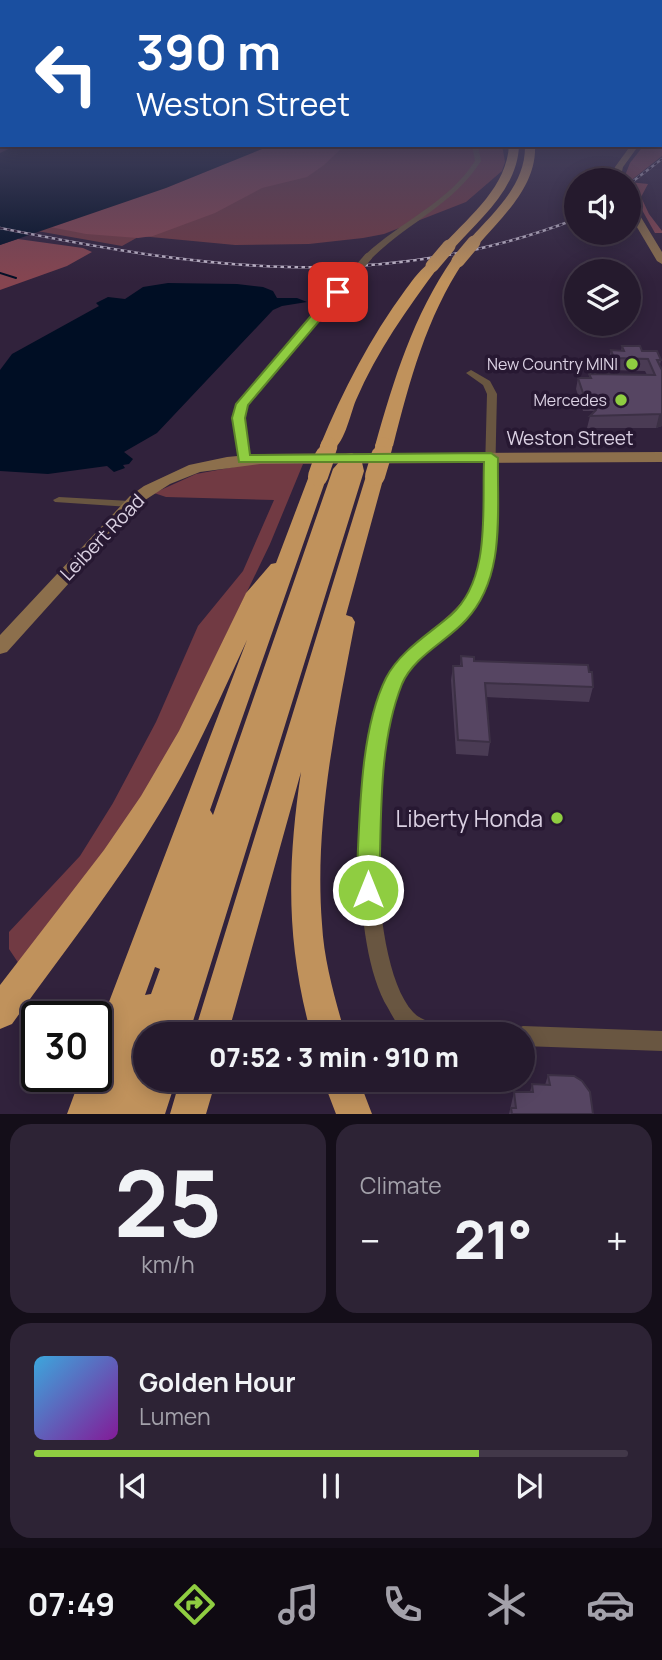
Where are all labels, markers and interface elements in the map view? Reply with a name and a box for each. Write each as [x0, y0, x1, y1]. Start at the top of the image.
text: 390 m [136, 18, 281, 85]
icon: left [21, 28, 112, 119]
text: Weston Street [136, 82, 350, 126]
map controls [564, 168, 641, 336]
button: sound [564, 168, 641, 245]
button: layers [564, 259, 641, 336]
pin [308, 262, 368, 322]
icon: arrive [319, 273, 357, 311]
place label: New Country MINI [487, 353, 618, 375]
marker: New Country MINI [624, 356, 640, 372]
place label: Mercedes [533, 389, 607, 411]
marker: Mercedes [613, 392, 629, 408]
street label: Weston Street [506, 425, 634, 451]
street label: Leibert Road [54, 488, 150, 586]
place label: Liberty Honda [396, 802, 543, 834]
marker: Liberty Honda [549, 810, 565, 826]
position arrow [331, 853, 405, 927]
speed limit sign: 30 [21, 1001, 112, 1092]
text: 07:52 · 3 min · 910 m [209, 1039, 459, 1075]
text: 25 [114, 1140, 222, 1264]
text: Climate [360, 1169, 442, 1201]
text: 21° [454, 1204, 533, 1275]
text: − [360, 1214, 381, 1266]
text: + [606, 1214, 628, 1266]
text: km/h [141, 1248, 195, 1280]
text: Golden Hour [139, 1364, 296, 1400]
text: Lumen [139, 1400, 211, 1432]
icon: previous [114, 1467, 152, 1505]
icon: pause [312, 1467, 350, 1505]
icon: next [510, 1467, 548, 1505]
icon: directions [170, 1580, 219, 1629]
icon: music [274, 1580, 323, 1629]
icon: phone [378, 1580, 427, 1629]
icon: climate [482, 1580, 531, 1629]
icon: car [586, 1580, 635, 1629]
text: 07:49 [27, 1582, 115, 1626]

